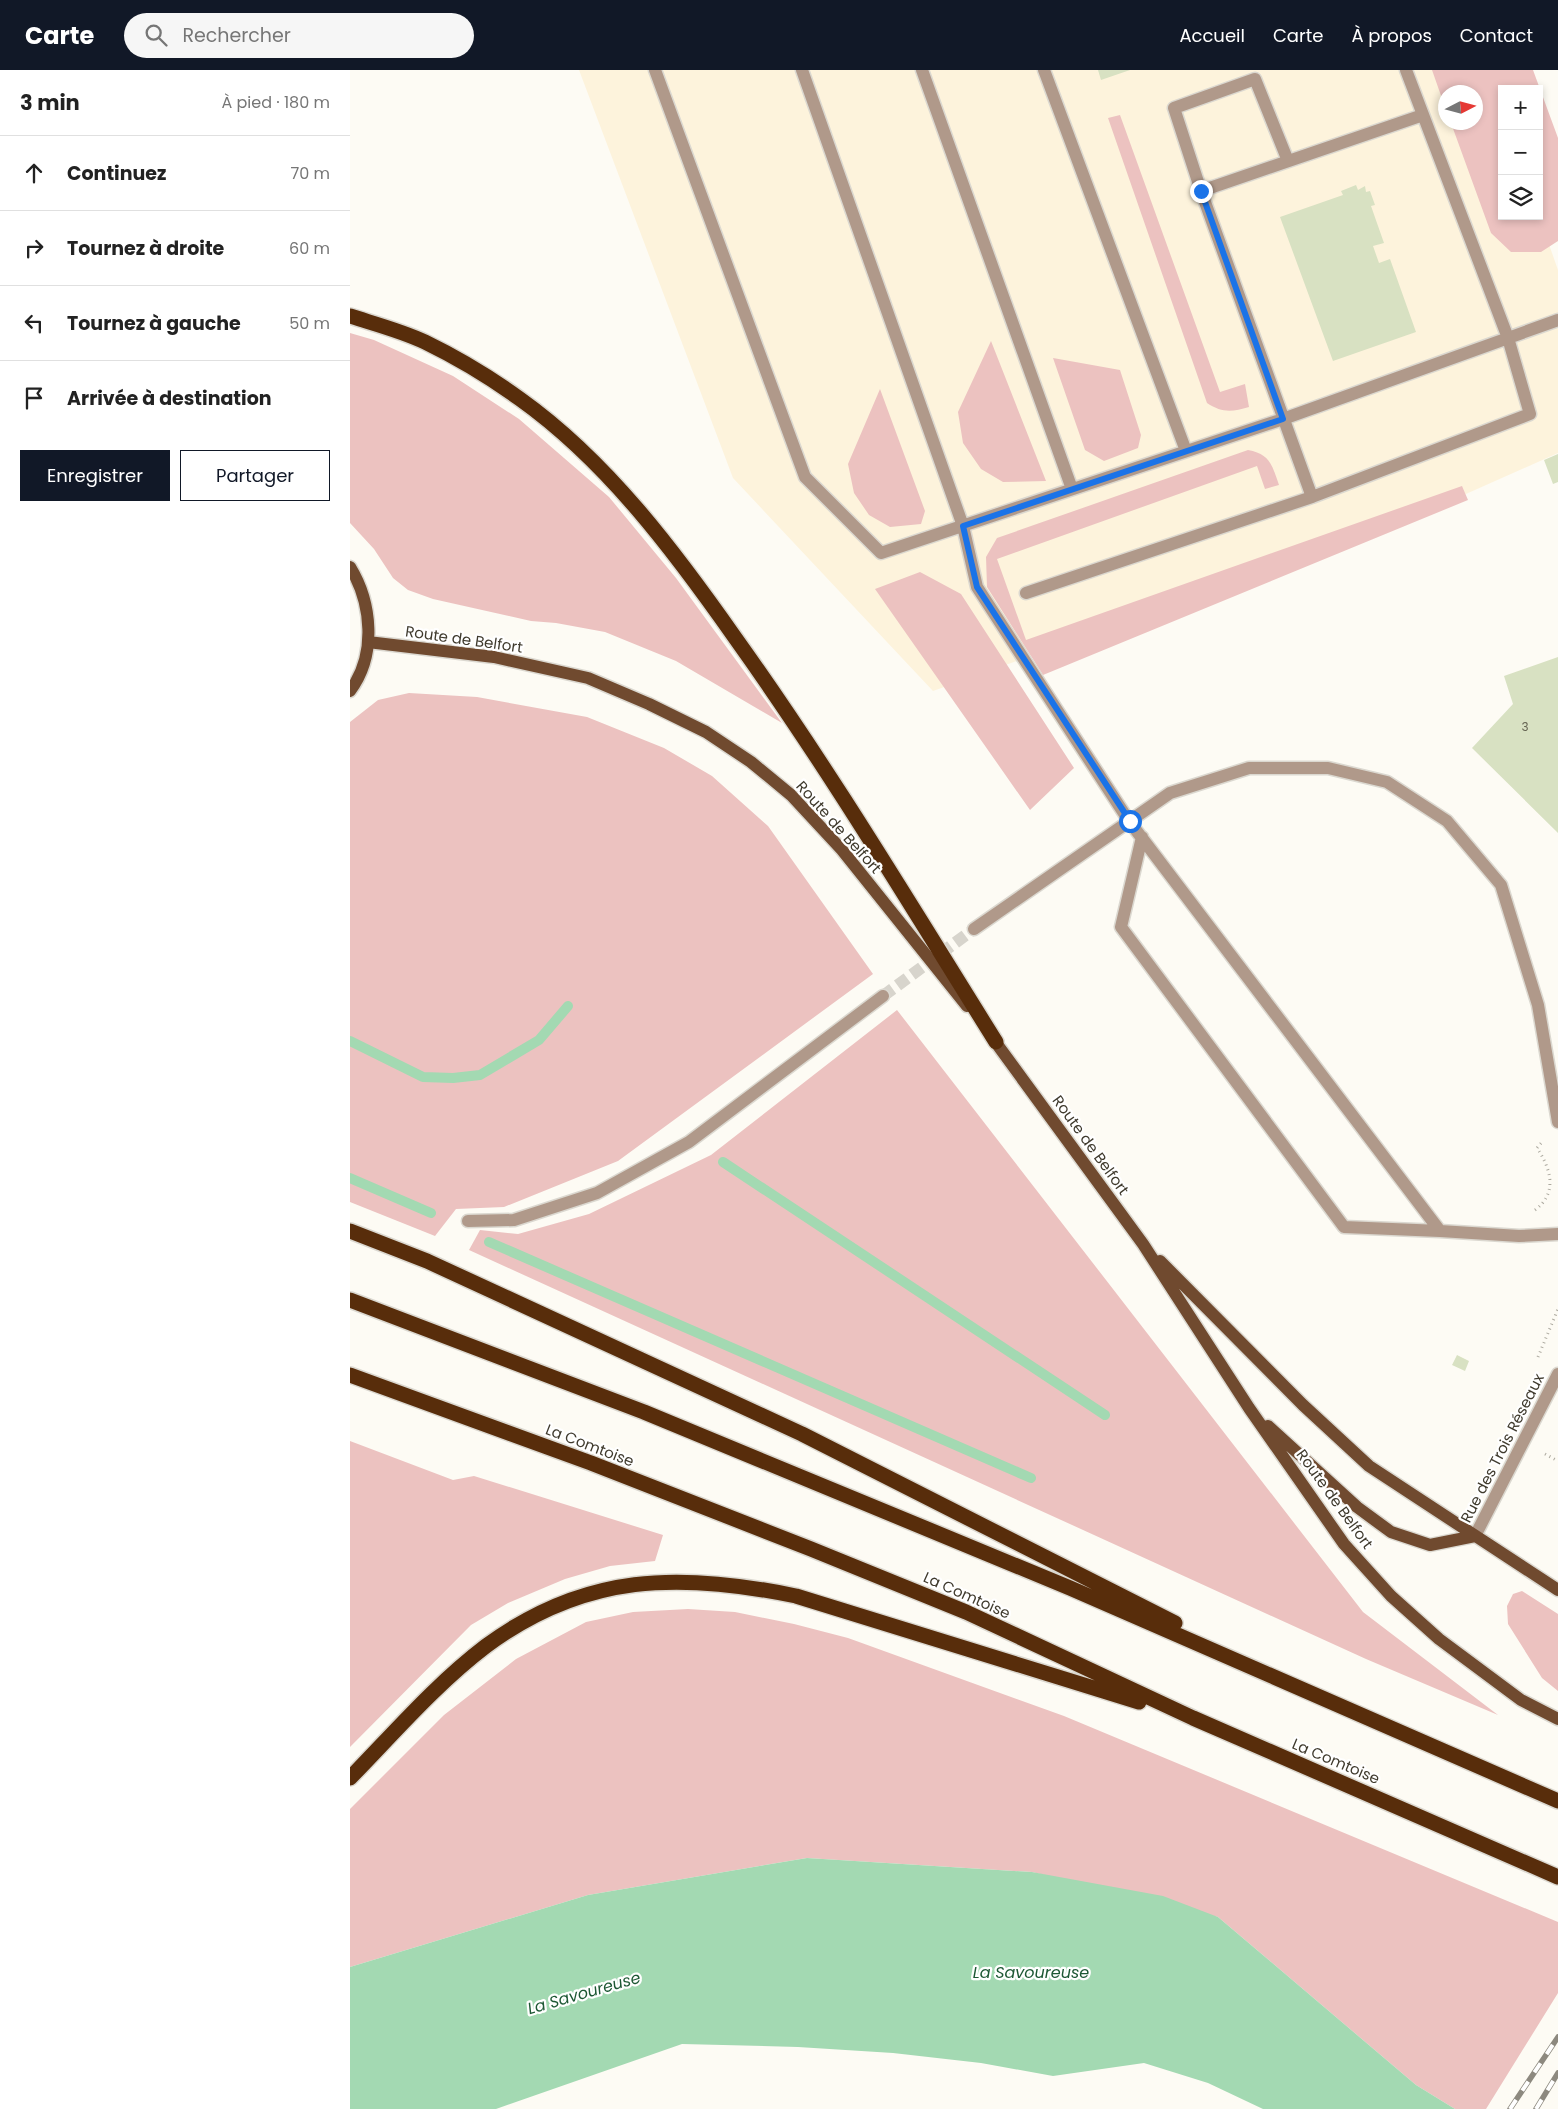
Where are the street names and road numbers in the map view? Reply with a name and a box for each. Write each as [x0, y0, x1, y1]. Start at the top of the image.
street label: Route de Belfort [404, 620, 524, 658]
street label: Route de Belfort [792, 776, 886, 878]
street label: Route de Belfort [1048, 1091, 1134, 1199]
street label: Rue des Trois Réseaux [1455, 1370, 1549, 1526]
street label: La Comtoise [543, 1419, 637, 1471]
street label: Route de Belfort [1292, 1445, 1378, 1553]
street label: La Comtoise [920, 1566, 1014, 1624]
street label: La Comtoise [1289, 1733, 1383, 1789]

